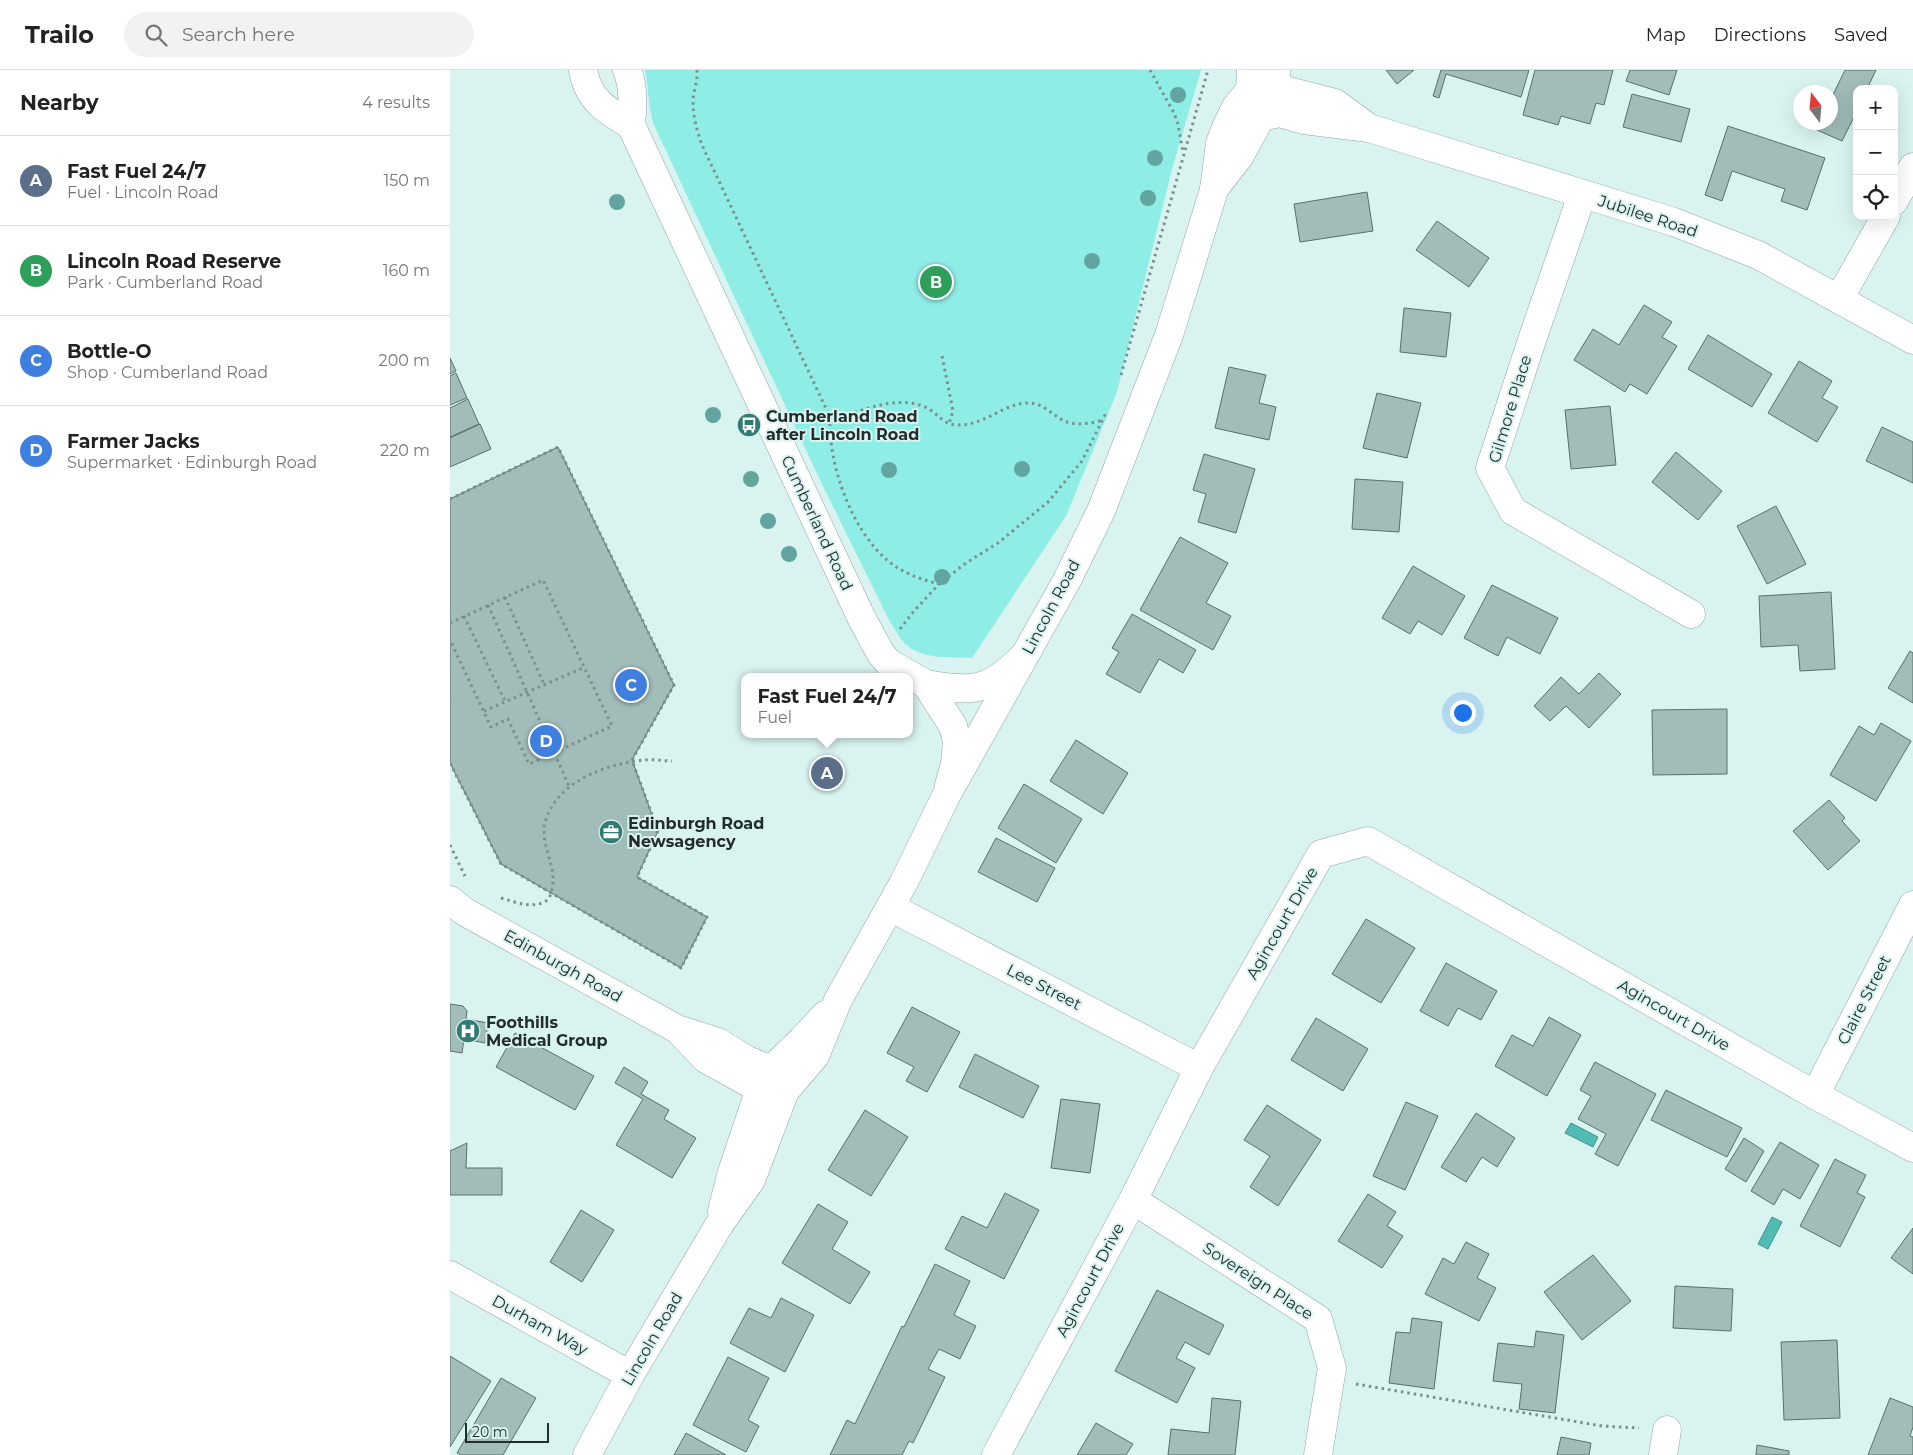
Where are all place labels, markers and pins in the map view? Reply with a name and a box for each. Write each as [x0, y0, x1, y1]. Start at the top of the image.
pin: B [920, 263, 952, 301]
place label: Cumberland Road after Lincoln Road [766, 407, 919, 444]
bus stop icon: Cumberland Road after Lincoln Road [736, 412, 762, 438]
pin: C [615, 666, 647, 704]
pin: D [530, 722, 562, 760]
pin: A [811, 754, 843, 792]
place label: Edinburgh Road Newsagency [628, 814, 764, 851]
office icon: Edinburgh Road Newsagency [598, 819, 624, 845]
place label: Foothills Medical Group [486, 1013, 608, 1050]
hospital icon: Foothills Medical Group [455, 1018, 481, 1044]

